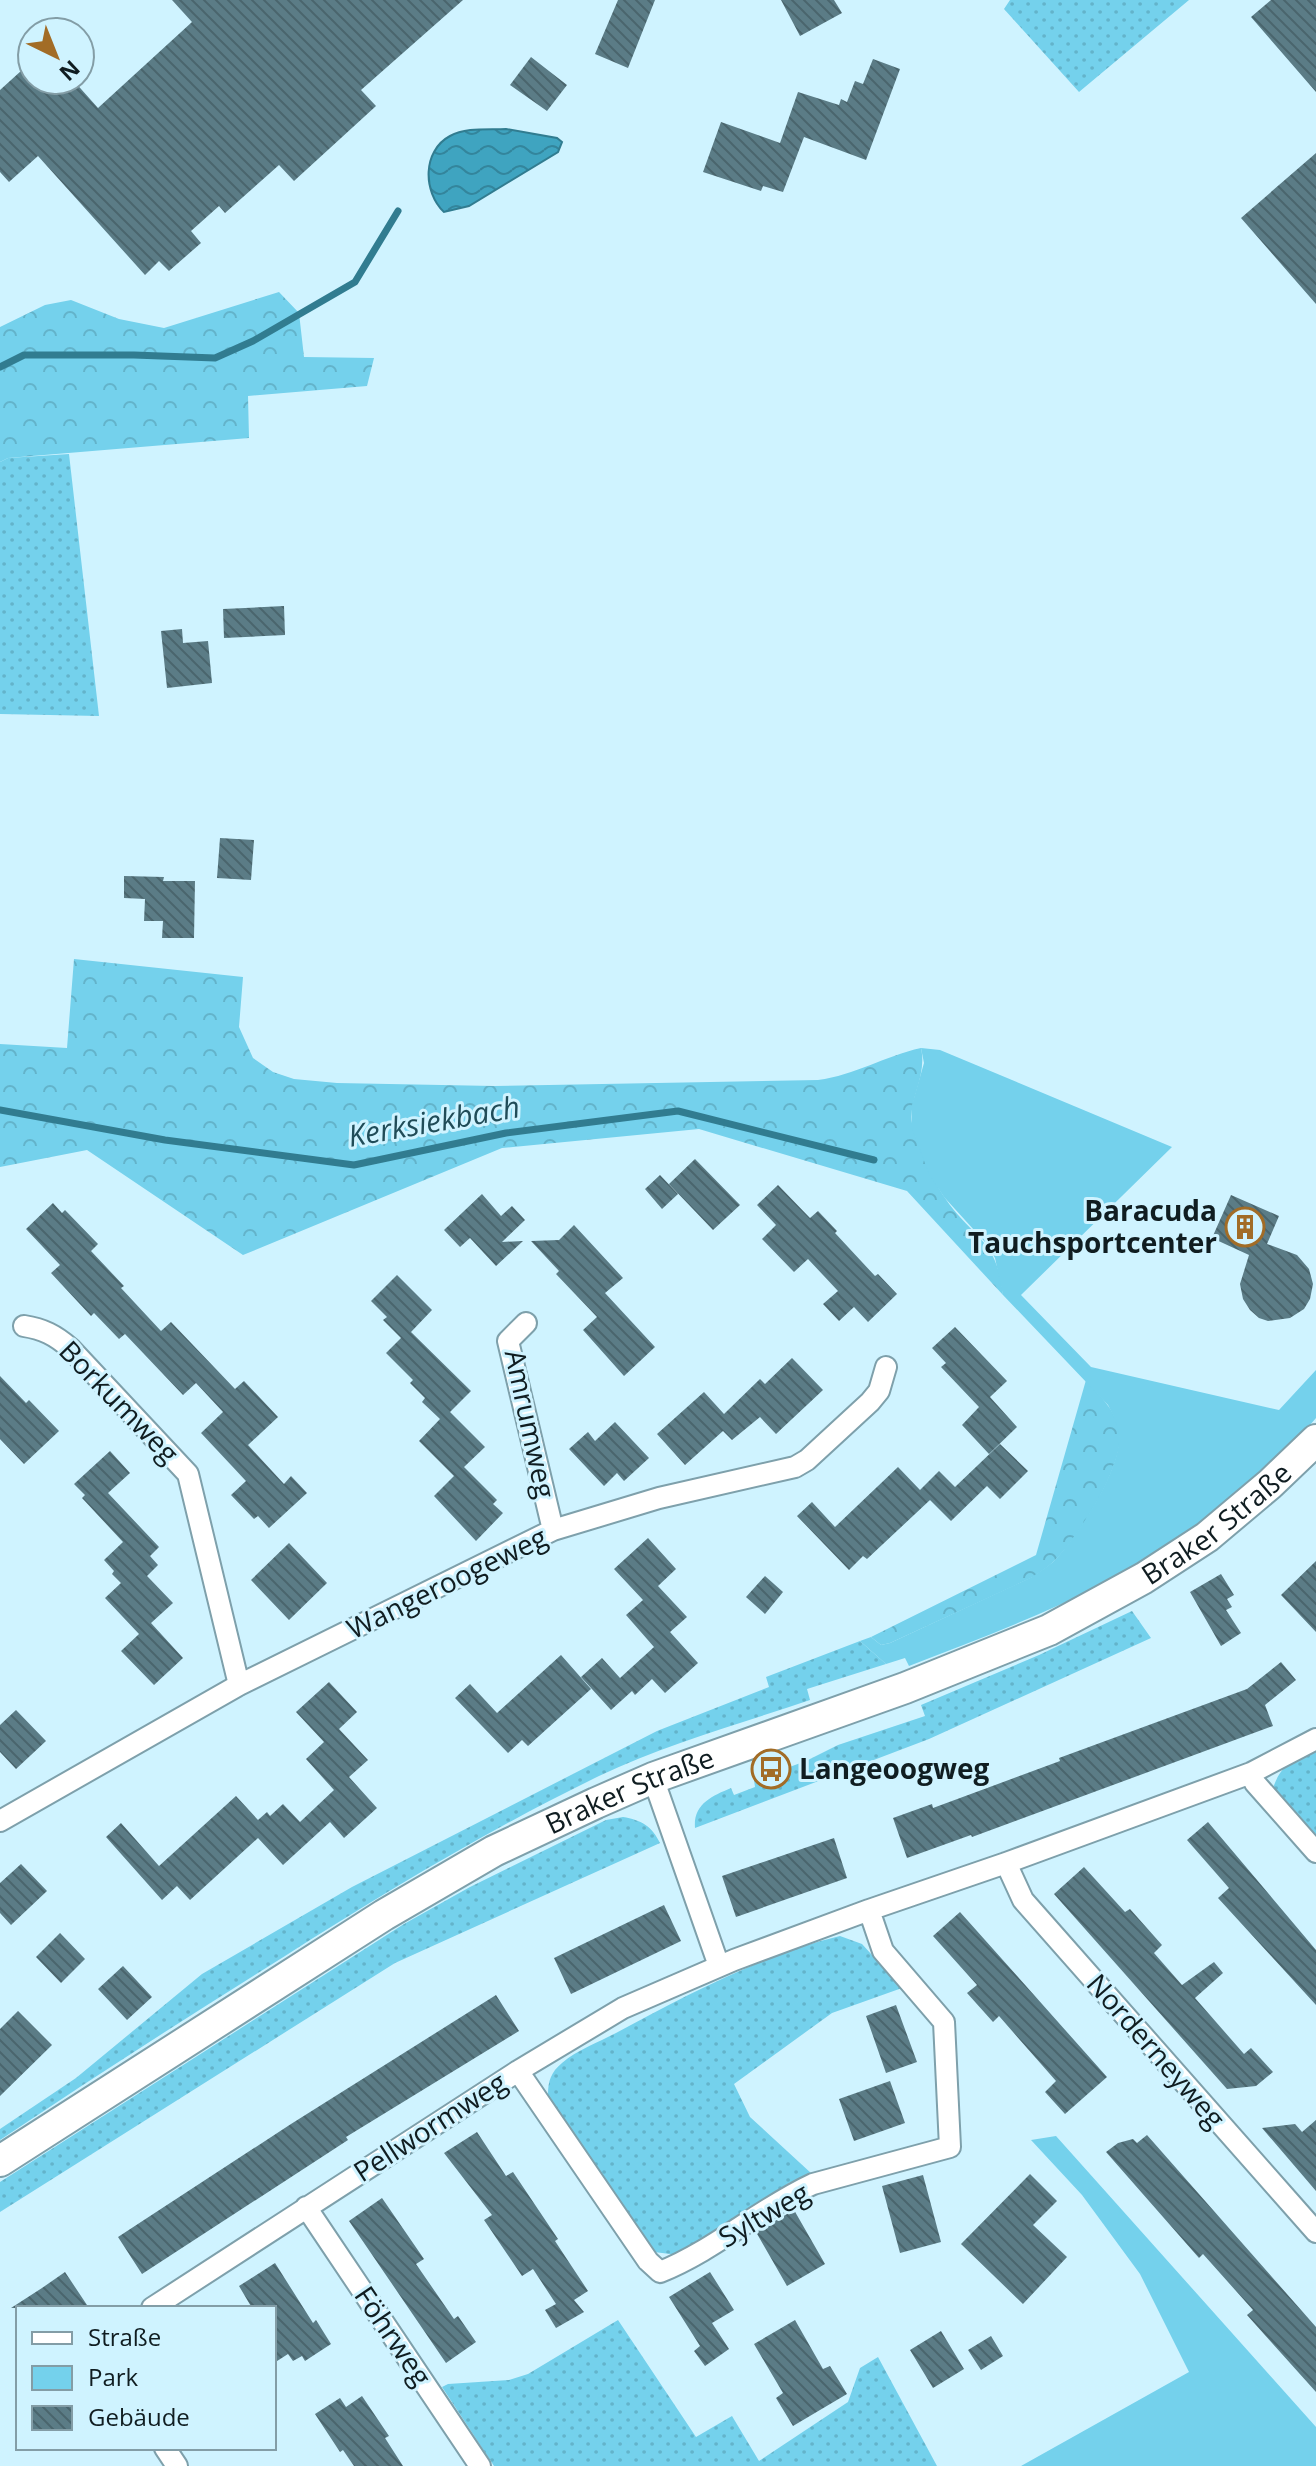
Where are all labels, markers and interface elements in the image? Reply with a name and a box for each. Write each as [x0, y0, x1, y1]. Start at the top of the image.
north arrow [16, 16, 96, 96]
text: N [54, 54, 87, 88]
water label: Kerksiekbach [345, 1085, 523, 1156]
place label: Baracuda Tauchsportcenter [968, 1191, 1217, 1261]
building icon: Baracuda Tauchsportcenter [1224, 1206, 1266, 1248]
street label: Borkumweg [52, 1332, 188, 1471]
street label: Amrumweg [497, 1346, 565, 1501]
street label: Braker Straße [1134, 1454, 1299, 1593]
street label: Wangeroogeweg [340, 1517, 553, 1647]
street label: Braker Straße [539, 1738, 719, 1842]
bus stop icon: Langeoogweg [750, 1748, 792, 1790]
place label: Langeoogweg [799, 1749, 989, 1787]
street label: Norderneyweg [1079, 1965, 1234, 2136]
street label: Pellwormweg [346, 2063, 513, 2190]
street label: Syltweg [711, 2173, 816, 2255]
street label: Föhrweg [347, 2278, 441, 2393]
legend [16, 2306, 276, 2450]
text: Straße [88, 2320, 161, 2353]
text: Park [88, 2360, 139, 2393]
text: Gebäude [88, 2400, 190, 2433]

